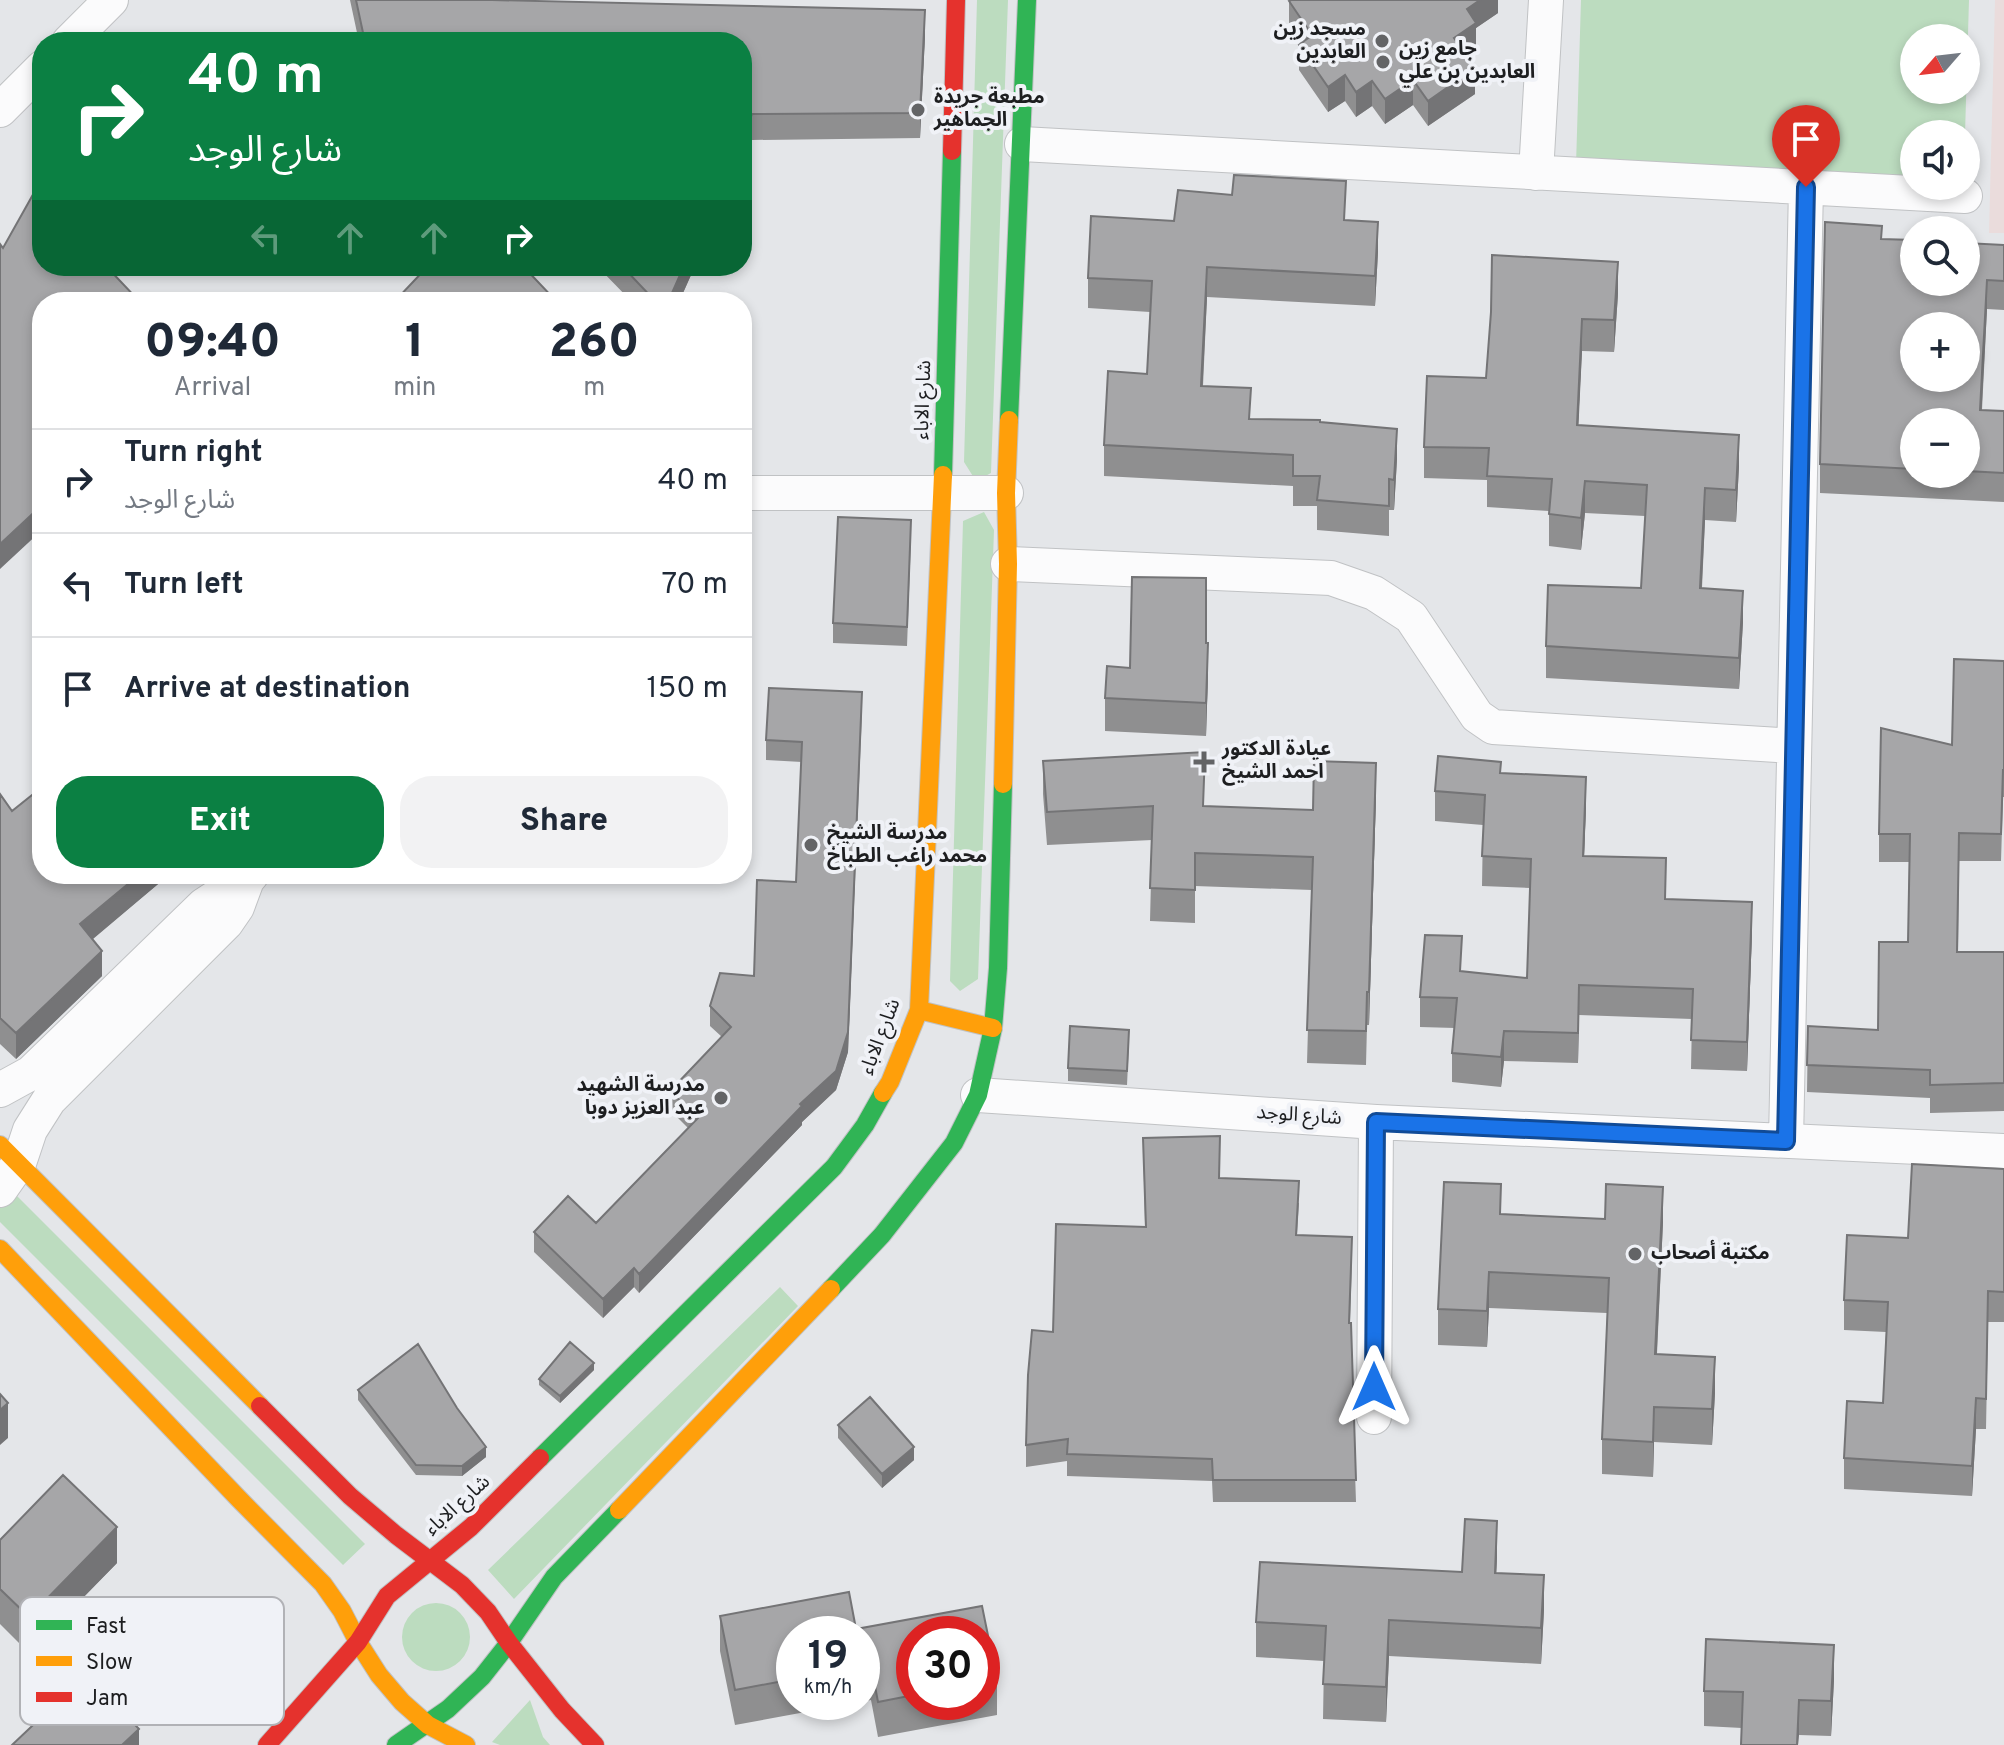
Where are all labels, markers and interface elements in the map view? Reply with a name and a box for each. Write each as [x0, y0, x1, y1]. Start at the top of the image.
place label: مسجد زين العابدين [1274, 17, 1366, 66]
north arrow [1900, 24, 1980, 104]
map controls [1900, 24, 1980, 488]
marker: مسجد زين العابدين [1373, 32, 1391, 50]
place label: جامع زين العابدين بن علي [1399, 37, 1535, 88]
text: 40 m [188, 43, 324, 113]
marker: جامع زين العابدين بن علي [1374, 53, 1392, 71]
icon: right [56, 64, 160, 168]
place label: مطبعة جريدة الجماهير [933, 85, 1045, 134]
marker: مطبعة جريدة الجماهير [909, 101, 927, 119]
pin [1772, 105, 1840, 187]
icon: arrive [1784, 117, 1828, 161]
button: sound [1900, 120, 1980, 200]
text: شارع الوجد [188, 129, 342, 175]
icon: left [244, 216, 288, 260]
icon: ahead [328, 216, 372, 260]
icon: ahead [412, 216, 456, 260]
icon: right [496, 216, 540, 260]
button: search [1900, 216, 1980, 296]
button: + [1900, 312, 1980, 392]
text: 09:40 [144, 314, 281, 374]
text: 1 [405, 314, 425, 374]
text: 260 [549, 314, 640, 374]
street label: شارع الاباء [910, 360, 938, 440]
text: Arrival [174, 372, 251, 405]
text: min [393, 372, 436, 405]
text: m [583, 372, 605, 405]
button: − [1900, 408, 1980, 488]
text: Turn right [124, 435, 262, 472]
icon: right [56, 459, 100, 503]
text: 40 m [658, 463, 728, 500]
text: شارع الوجد [124, 485, 235, 518]
icon: left [56, 563, 100, 607]
text: Turn left [124, 567, 244, 604]
text: 70 m [662, 567, 728, 604]
icon: arrive [56, 667, 100, 711]
text: Arrive at destination [124, 671, 410, 708]
text: 150 m [647, 671, 728, 708]
place label: عيادة الدكتور احمد الشيخ [1221, 737, 1331, 786]
marker: عيادة الدكتور احمد الشيخ [1193, 751, 1215, 773]
button: Exit [56, 776, 384, 868]
button: Share [400, 776, 728, 868]
place label: مدرسة الشيخ محمد راغب الطباخ [827, 821, 987, 870]
marker: مدرسة الشيخ محمد راغب الطباخ [802, 836, 820, 854]
street label: شارع الاباء [855, 995, 907, 1079]
place label: مدرسة الشهيد عبد العزيز دوبا [576, 1073, 705, 1122]
marker: مدرسة الشهيد عبد العزيز دوبا [712, 1089, 730, 1107]
street label: شارع الوجد [1255, 1100, 1343, 1132]
place label: مكتبة أصحاب [1651, 1239, 1770, 1267]
marker: مكتبة أصحاب [1626, 1245, 1644, 1263]
position arrow [1332, 1345, 1416, 1429]
street label: شارع الاباء [420, 1470, 496, 1542]
legend [20, 1597, 284, 1725]
text: Fast [86, 1614, 127, 1641]
speed limit sign: 30 [896, 1616, 1000, 1720]
text: 19 [808, 1633, 848, 1683]
text: Slow [86, 1650, 133, 1677]
text: km/h [804, 1675, 852, 1701]
text: Jam [86, 1686, 129, 1713]

